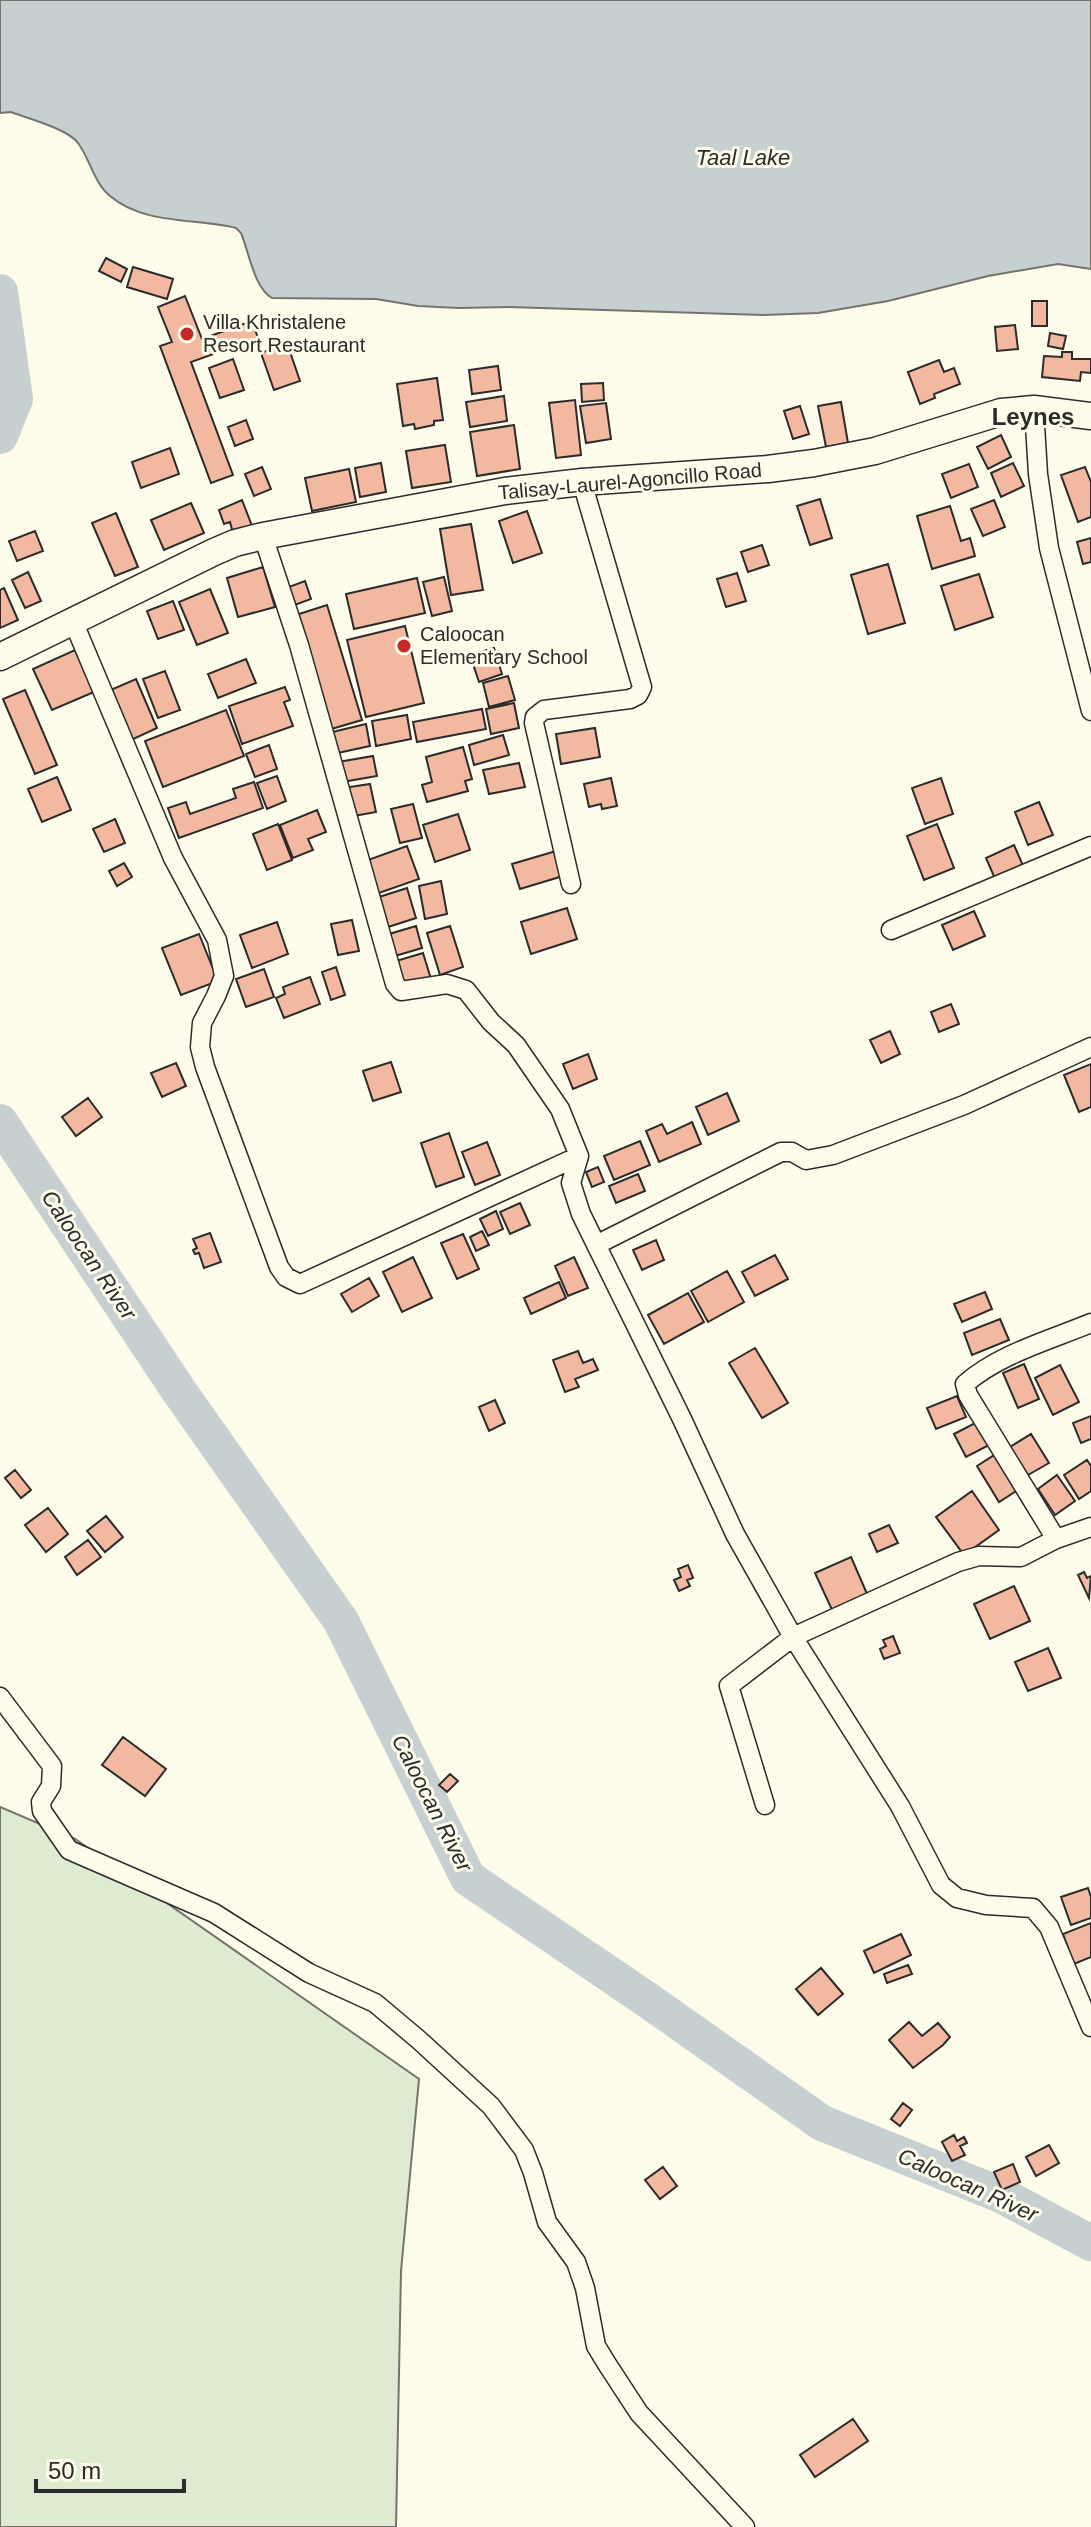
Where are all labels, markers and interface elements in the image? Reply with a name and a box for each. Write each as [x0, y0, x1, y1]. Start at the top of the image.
water label: Taal Lake [696, 145, 790, 170]
place label: Villa Khristalene Resort Restaurant [203, 311, 366, 356]
marker: Villa Khristalene Resort Restaurant [178, 325, 196, 343]
district label: Leynes [992, 403, 1074, 430]
street label: Talisay-Laurel-Agoncillo Road [497, 459, 763, 503]
place label: Caloocan Elementary School [420, 623, 588, 668]
marker: Caloocan Elementary School [395, 637, 413, 655]
water label: Caloocan River [37, 1186, 142, 1326]
water label: Caloocan River [387, 1730, 478, 1877]
water label: Caloocan River [894, 2143, 1043, 2228]
scale bar [36, 2443, 184, 2493]
text: 50 m [48, 2457, 101, 2484]

